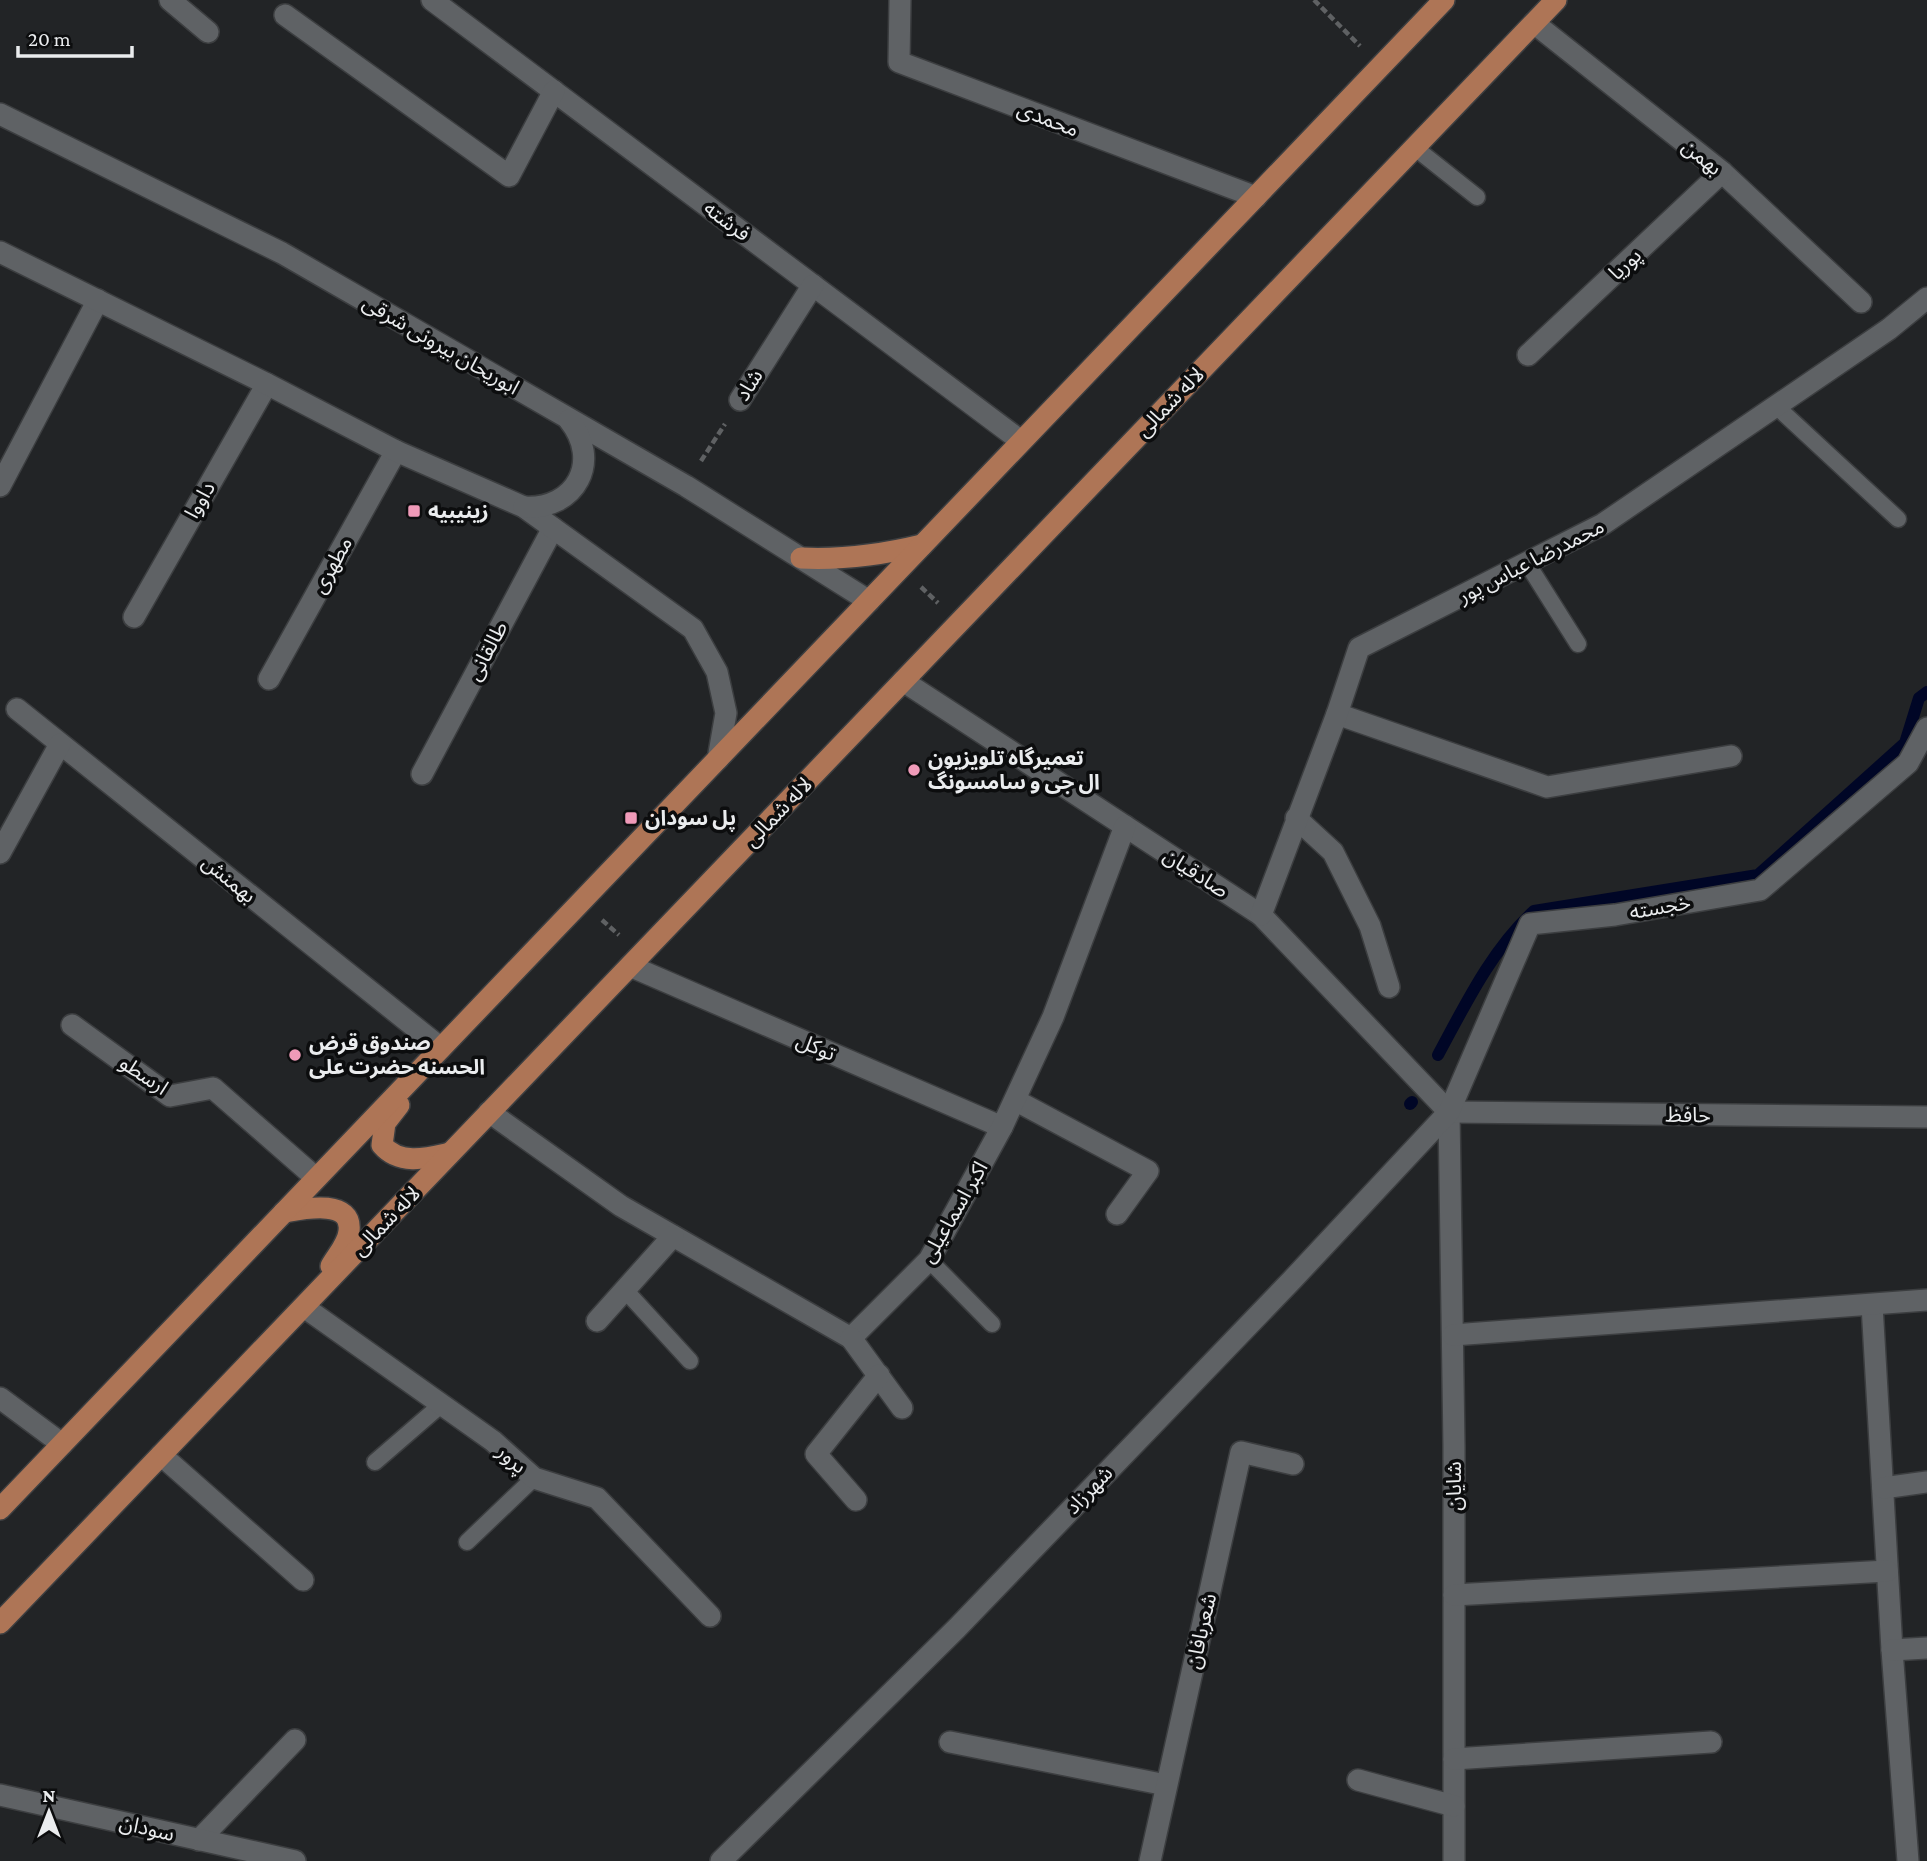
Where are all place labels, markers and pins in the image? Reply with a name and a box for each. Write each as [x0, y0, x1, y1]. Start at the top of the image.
place label: زینیبیه [428, 499, 488, 523]
marker: زینیبیه [406, 503, 422, 519]
place label: تعمیرگاه تلویزیون ال جی و سامسونگ [928, 746, 1100, 794]
marker: تعمیرگاه تلویزیون ال جی و سامسونگ [906, 762, 922, 778]
place label: پل سودان [645, 806, 736, 832]
marker: پل سودان [623, 810, 639, 826]
place label: صندوق قرض الحسنه حضرت علی [309, 1031, 485, 1079]
marker: صندوق قرض الحسنه حضرت علی [287, 1047, 303, 1063]

